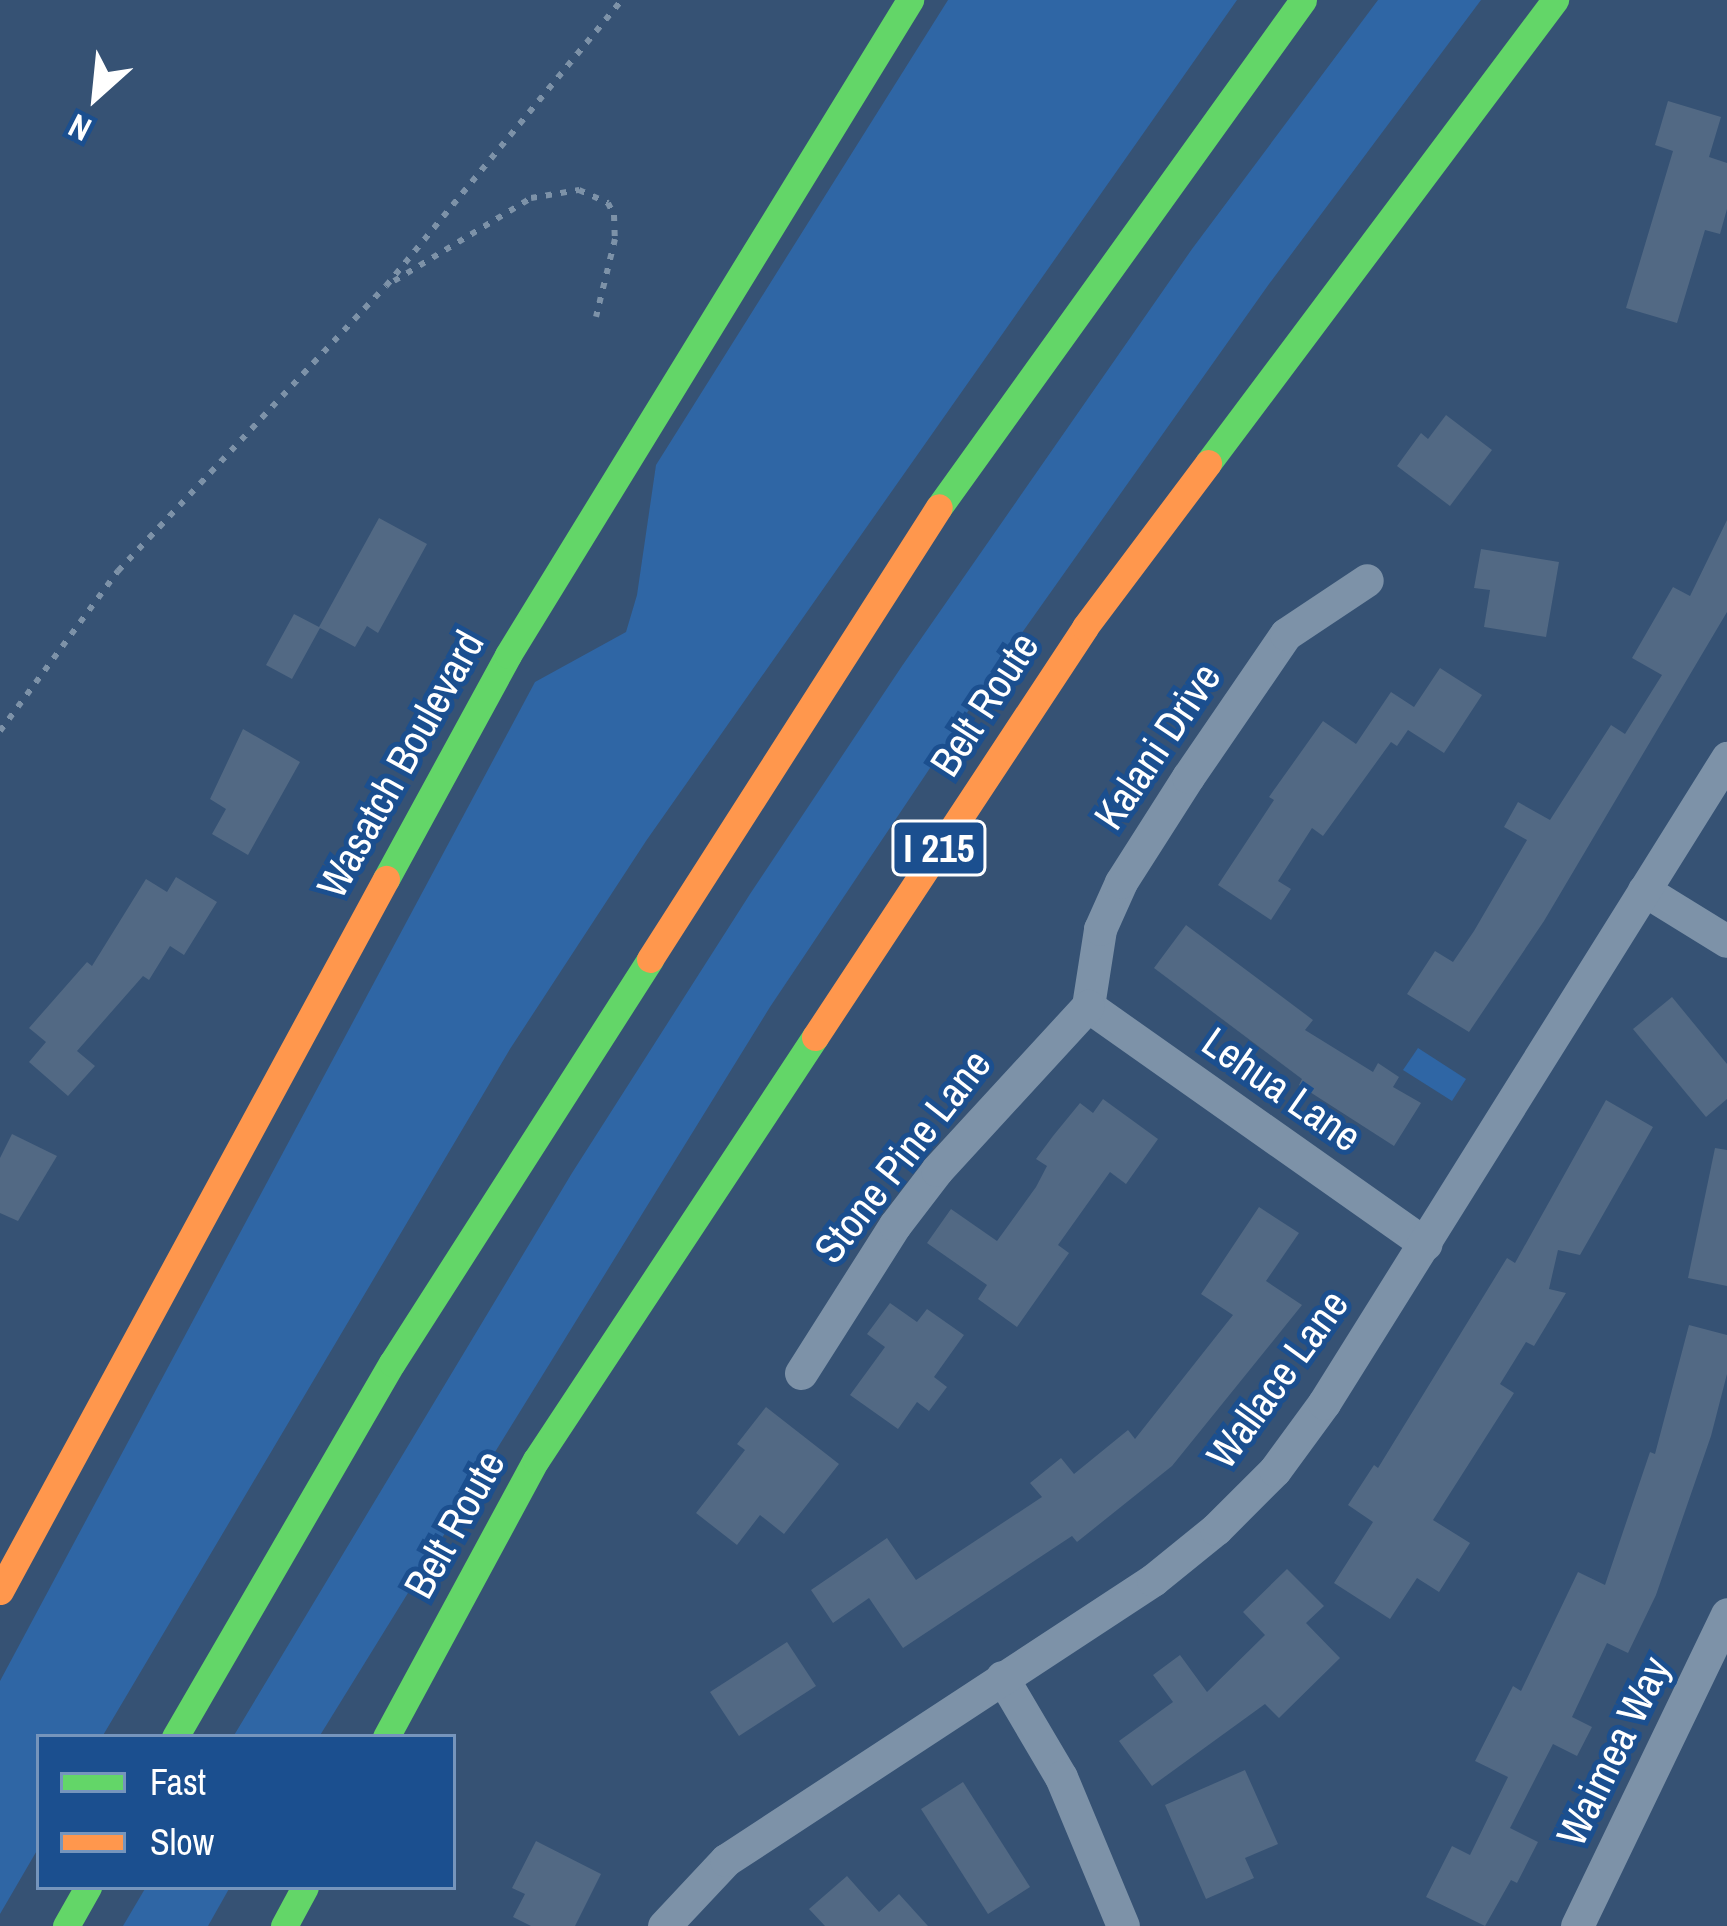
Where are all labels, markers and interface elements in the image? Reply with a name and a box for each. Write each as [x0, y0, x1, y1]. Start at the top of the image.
north arrow [36, 36, 156, 156]
text: N [61, 104, 98, 152]
street label: Wasatch Boulevard [306, 622, 494, 906]
street label: Belt Route [919, 623, 1049, 785]
street label: Kalani Drive [1083, 653, 1231, 839]
road number: I 215 [891, 815, 987, 881]
street label: Lehua Lane [1193, 1016, 1371, 1162]
street label: Stone Pine Lane [803, 1039, 1001, 1273]
street label: Wallace Lane [1196, 1280, 1358, 1478]
street label: Belt Route [393, 1441, 515, 1607]
street label: Waimea Way [1546, 1648, 1680, 1854]
legend [36, 1734, 456, 1890]
text: Fast [150, 1758, 206, 1806]
text: Slow [150, 1818, 214, 1866]

